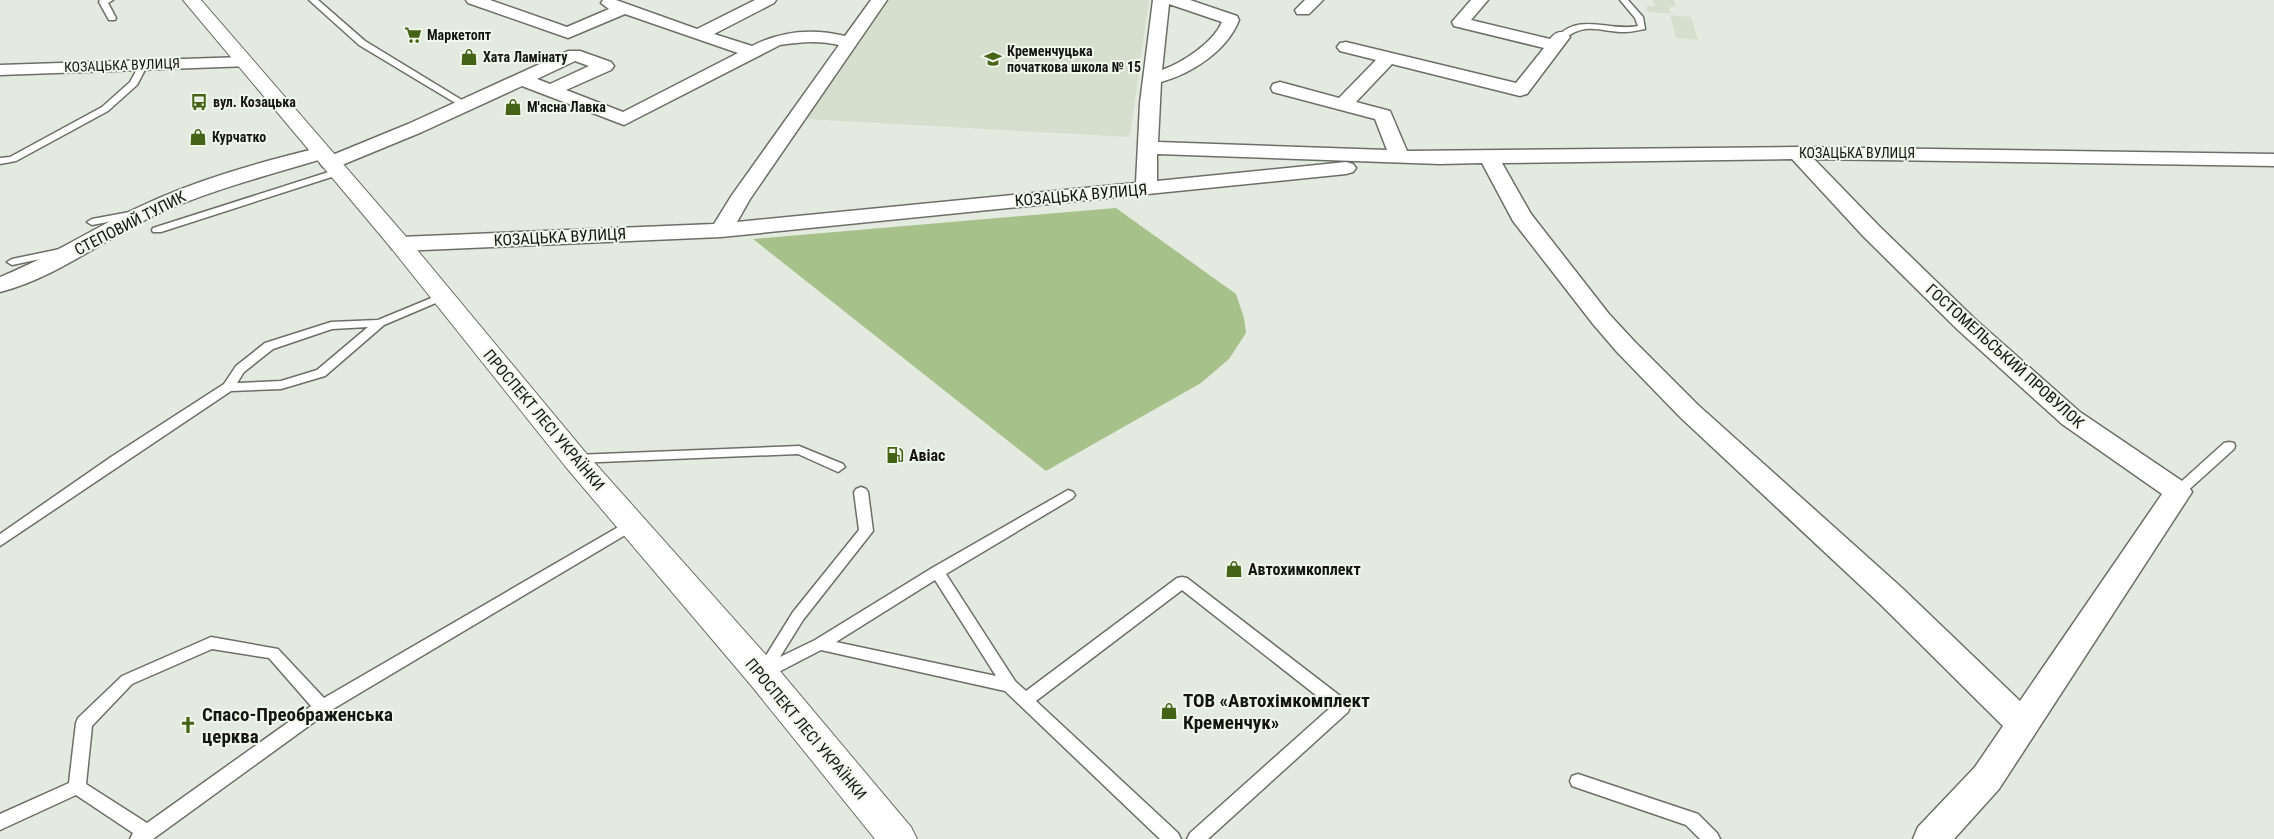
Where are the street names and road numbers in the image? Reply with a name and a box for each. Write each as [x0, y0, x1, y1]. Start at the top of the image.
street label: КОЗАЦЬКА ВУЛИЦЯ [64, 55, 180, 75]
street label: КОЗАЦЬКА ВУЛИЦЯ [1799, 145, 1915, 161]
street label: КОЗАЦЬКА ВУЛИЦЯ [1014, 180, 1148, 210]
street label: СТЕПОВИЙ ТУПИК [71, 187, 189, 259]
street label: КОЗАЦЬКА ВУЛИЦЯ [493, 224, 627, 250]
street label: ГОСТОМЕЛЬСЬКИЙ ПРОВУЛОК [1922, 280, 2088, 432]
street label: ПРОСПЕКТ ЛЕСІ УКРАЇНКИ [479, 346, 609, 494]
street label: ПРОСПЕКТ ЛЕСІ УКРАЇНКИ [741, 655, 871, 803]

